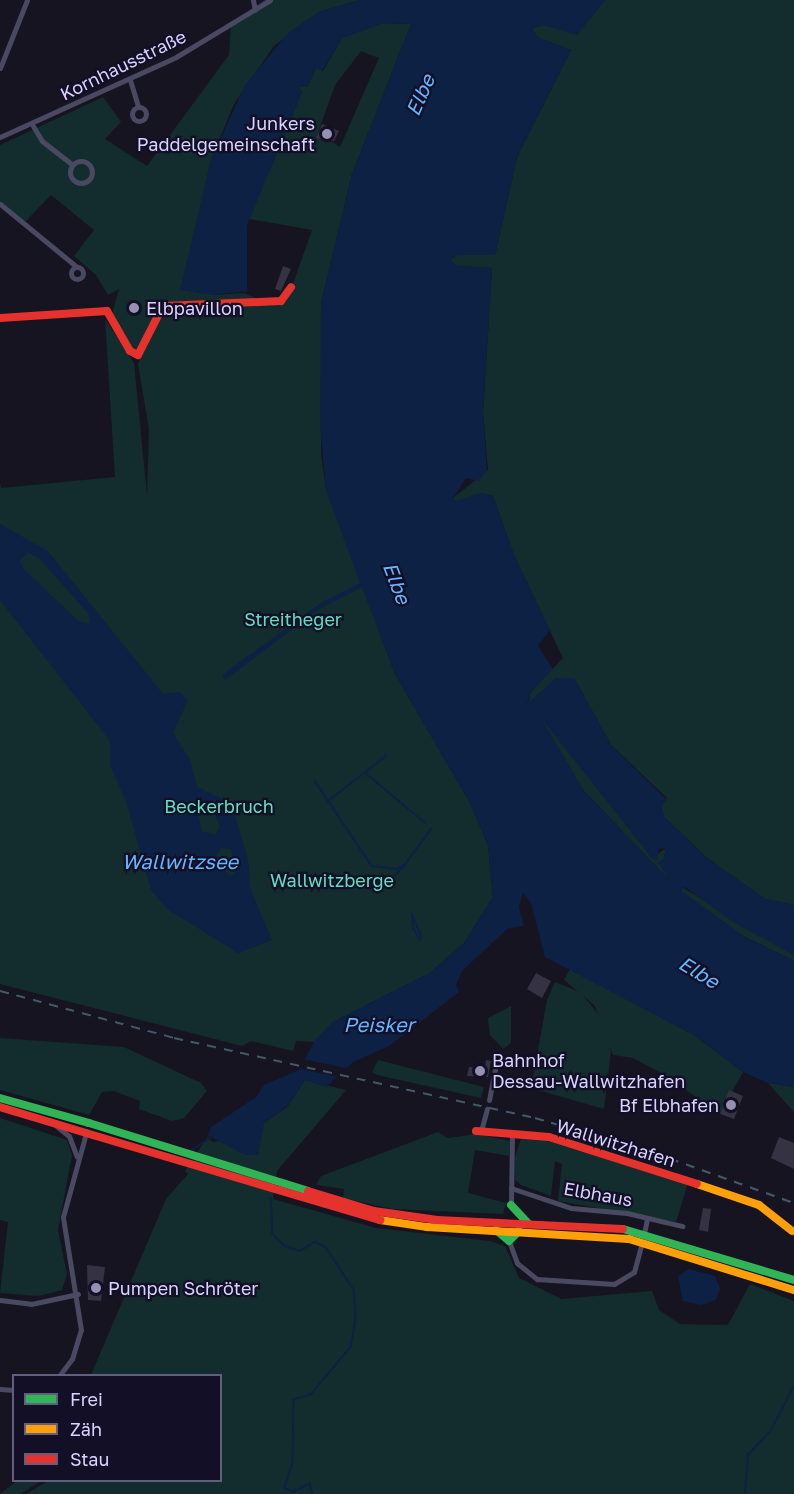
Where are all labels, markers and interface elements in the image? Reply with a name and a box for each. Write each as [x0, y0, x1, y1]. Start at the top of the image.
street label: Kornhausstraße [57, 25, 189, 105]
water label: Elbe [400, 71, 440, 119]
place label: Junkers Paddelgemeinschaft [137, 113, 315, 156]
marker: Junkers Paddelgemeinschaft [320, 127, 334, 141]
place label: Elbpavillon [146, 297, 243, 319]
marker: Elbpavillon [127, 301, 141, 315]
water label: Elbe [378, 559, 416, 607]
park label: Streitheger [244, 608, 342, 630]
park label: Beckerbruch [164, 795, 274, 817]
water label: Wallwitzsee [122, 849, 238, 873]
park label: Wallwitzberge [270, 869, 394, 891]
water label: Elbe [675, 951, 723, 993]
water label: Peisker [344, 1012, 414, 1036]
place label: Bahnhof Dessau-Wallwitzhafen [492, 1050, 685, 1092]
marker: Bahnhof Dessau-Wallwitzhafen [473, 1064, 487, 1078]
place label: Bf Elbhafen [619, 1094, 719, 1116]
marker: Bf Elbhafen [724, 1098, 738, 1112]
street label: Wallwitzhafen [554, 1115, 678, 1171]
street label: Elbhaus [562, 1177, 634, 1211]
place label: Pumpen Schröter [108, 1277, 258, 1299]
marker: Pumpen Schröter [89, 1281, 103, 1295]
legend [12, 1374, 222, 1482]
text: Frei [70, 1388, 103, 1410]
text: Zäh [70, 1418, 102, 1440]
text: Stau [70, 1448, 109, 1470]

